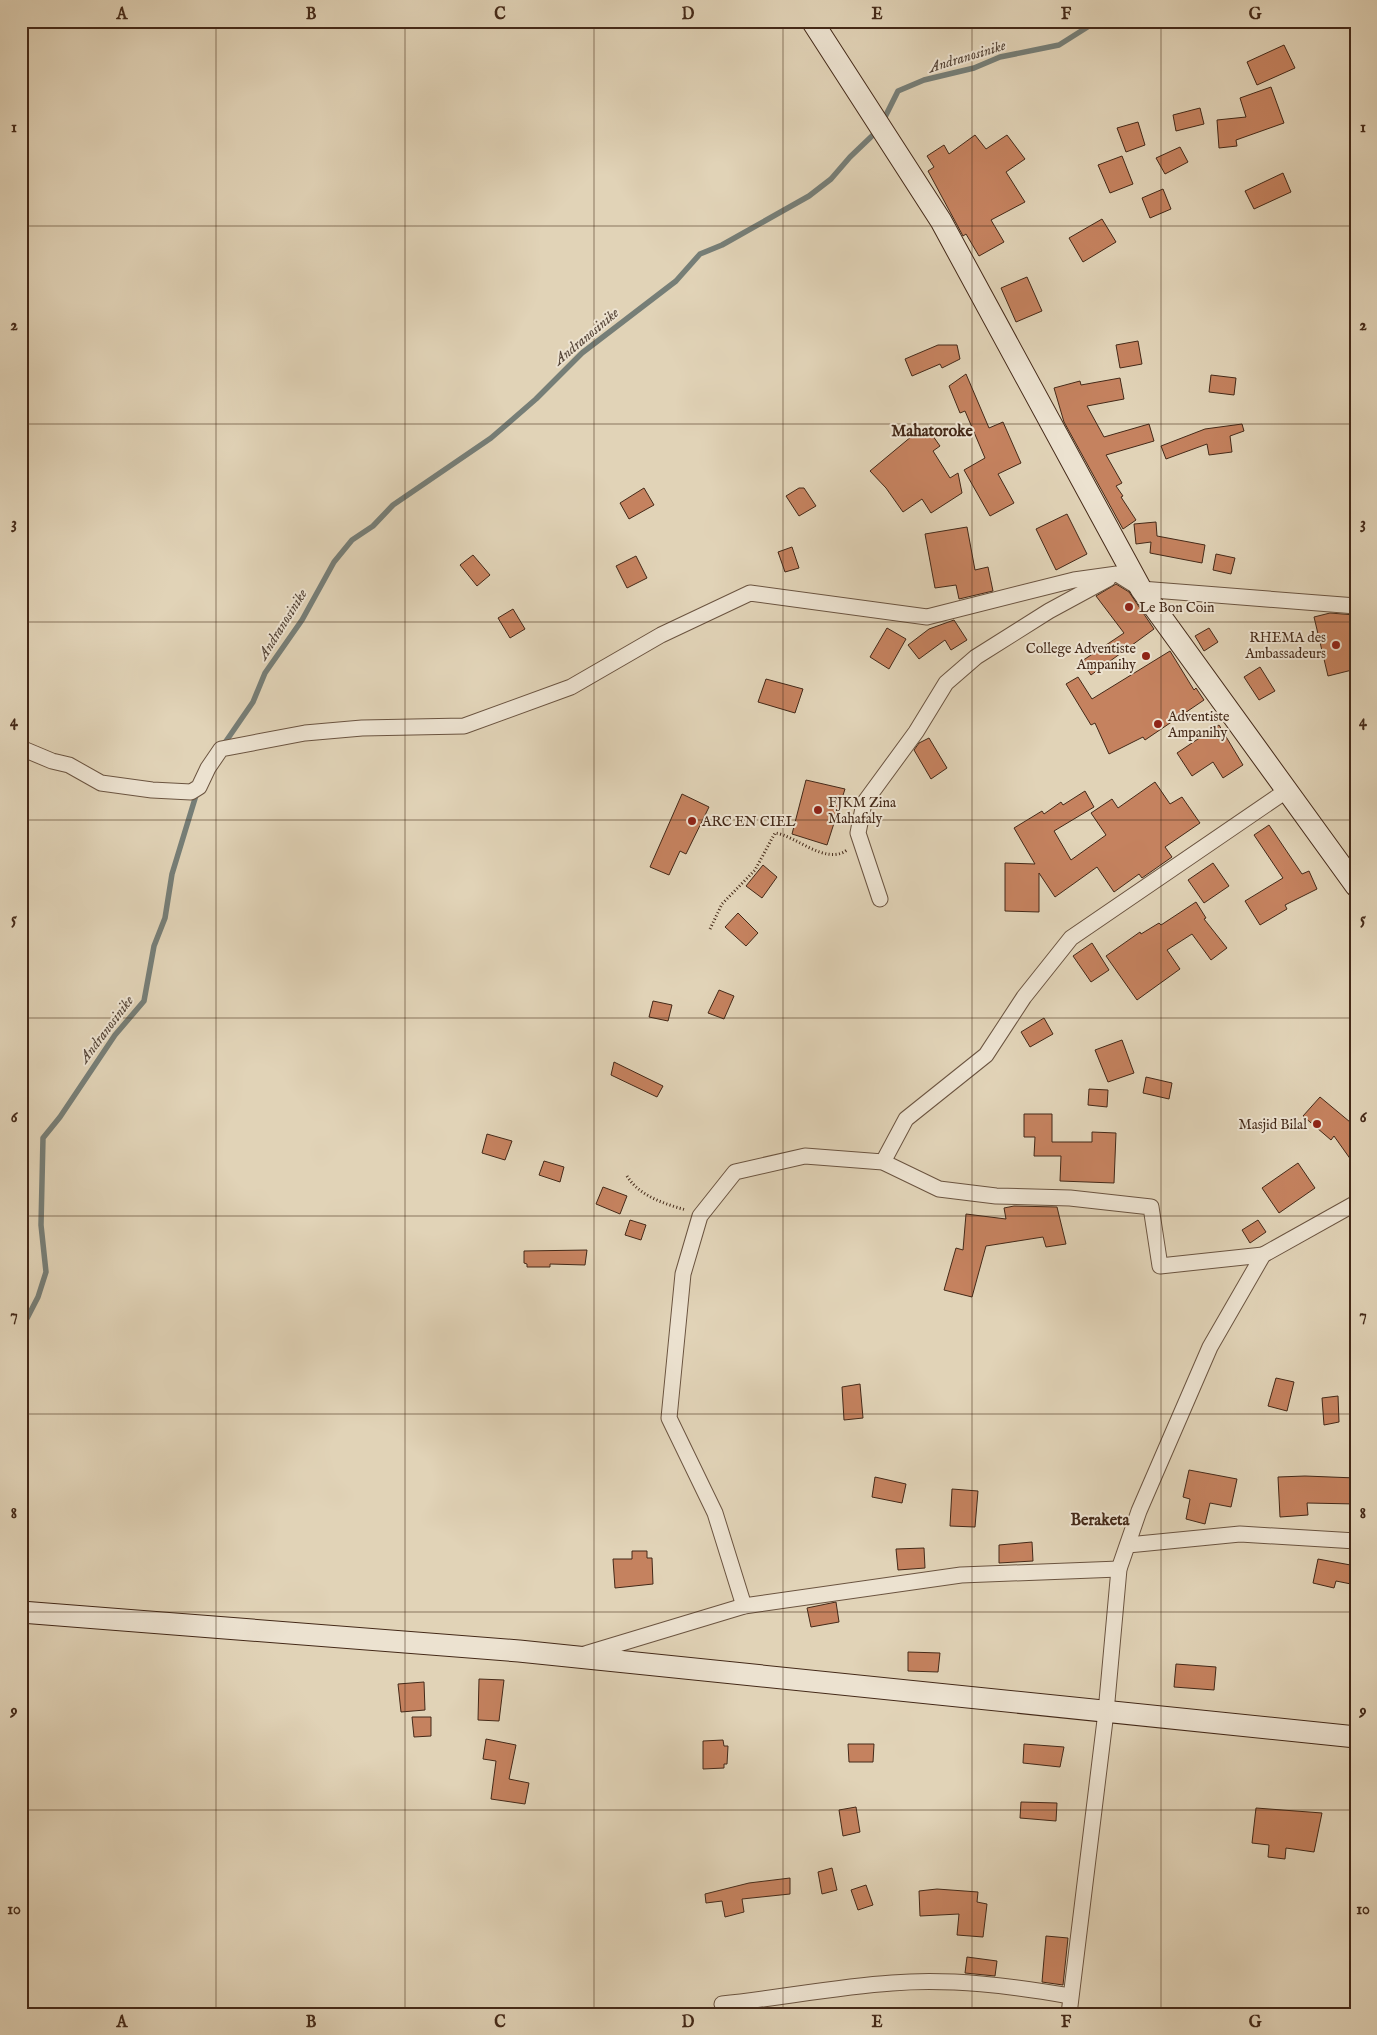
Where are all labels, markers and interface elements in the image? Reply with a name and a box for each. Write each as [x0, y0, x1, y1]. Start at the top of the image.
text: A [116, 5, 129, 25]
text: B [306, 5, 317, 25]
text: C [494, 5, 506, 25]
text: D [682, 5, 695, 25]
text: E [871, 5, 883, 25]
text: F [1061, 5, 1072, 25]
text: G [1249, 5, 1262, 25]
water label: Andranosinike [924, 36, 1008, 78]
text: 1 [11, 118, 17, 138]
text: 1 [1360, 118, 1366, 138]
water label: Andranosinike [548, 304, 623, 371]
text: 2 [10, 316, 18, 336]
text: 2 [1359, 316, 1367, 336]
district label: Mahatoroke [891, 422, 973, 442]
text: 3 [11, 514, 17, 534]
text: 3 [1360, 514, 1366, 534]
water label: Andranosinike [252, 585, 312, 665]
place label: Le Bon Coin [1139, 599, 1215, 617]
marker: Le Bon Coin [1123, 601, 1135, 613]
place label: RHEMA des Ambassadeurs [1244, 629, 1326, 663]
marker: RHEMA des Ambassadeurs [1330, 639, 1342, 651]
place label: College Adventiste Ampanihy [1026, 640, 1137, 674]
marker: College Adventiste Ampanihy [1140, 650, 1152, 662]
place label: Adventiste Ampanihy [1167, 708, 1230, 742]
text: 4 [10, 712, 19, 732]
text: 4 [1359, 712, 1368, 732]
marker: Adventiste Ampanihy [1152, 718, 1164, 730]
place label: FJKM Zina Mahafaly [828, 794, 897, 828]
marker: FJKM Zina Mahafaly [812, 804, 824, 816]
place label: ARC EN CIEL [701, 813, 795, 831]
marker: ARC EN CIEL [686, 815, 698, 827]
text: 5 [11, 910, 17, 930]
text: 5 [1360, 910, 1366, 930]
water label: Andranosinike [74, 992, 138, 1068]
text: 6 [11, 1108, 19, 1128]
text: 6 [1360, 1108, 1368, 1128]
place label: Masjid Bilal [1239, 1116, 1307, 1134]
marker: Masjid Bilal [1311, 1118, 1323, 1130]
text: 7 [10, 1306, 18, 1326]
text: 7 [1359, 1306, 1367, 1326]
text: 8 [11, 1504, 17, 1524]
text: 8 [1360, 1504, 1366, 1524]
district label: Beraketa [1071, 1511, 1131, 1531]
text: 9 [10, 1702, 18, 1722]
text: 9 [1359, 1702, 1367, 1722]
text: 10 [7, 1900, 21, 1920]
text: 10 [1356, 1900, 1370, 1920]
text: A [116, 2013, 129, 2033]
text: B [306, 2013, 317, 2033]
text: C [494, 2013, 506, 2033]
text: D [682, 2013, 695, 2033]
text: E [871, 2013, 883, 2033]
text: F [1061, 2013, 1072, 2033]
text: G [1249, 2013, 1262, 2033]

